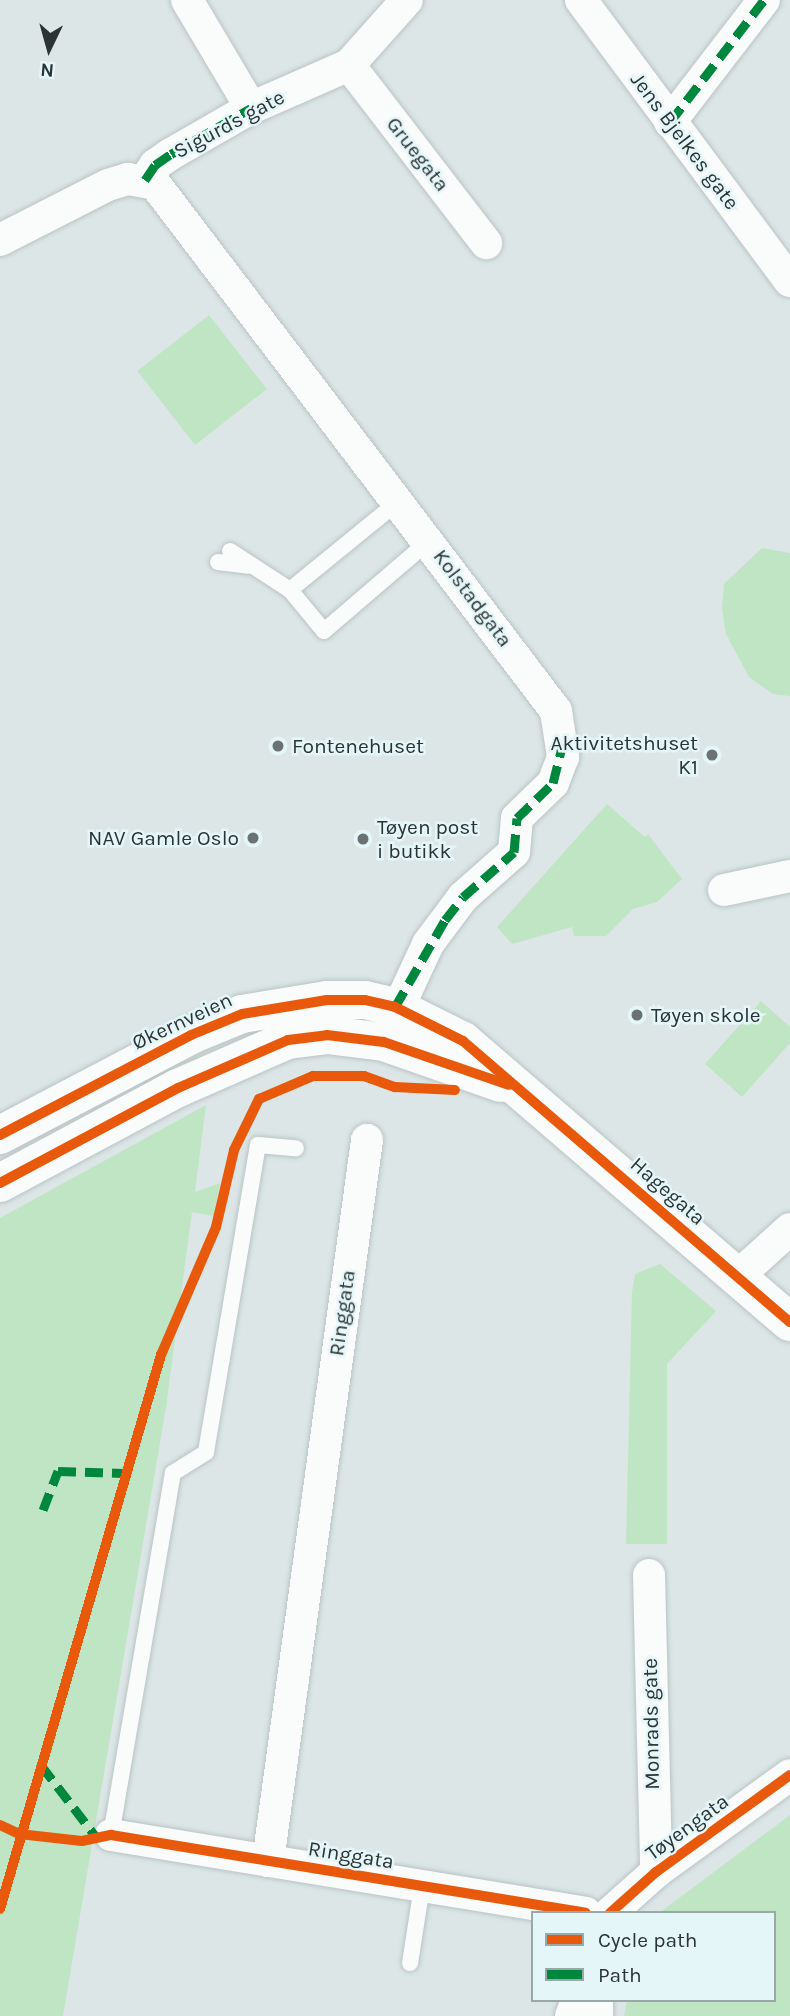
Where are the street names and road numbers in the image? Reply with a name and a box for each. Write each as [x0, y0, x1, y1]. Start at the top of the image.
street label: Jens Bjelkes gate [625, 68, 745, 214]
street label: Sigurds gate [169, 84, 289, 164]
street label: Gruegata [381, 112, 455, 196]
street label: Kolstadgata [428, 544, 518, 652]
street label: Økernveien [128, 987, 236, 1055]
street label: Hagegata [625, 1152, 711, 1230]
street label: Ringgata [324, 1268, 360, 1358]
street label: Monrads gate [637, 1658, 665, 1790]
street label: Tøyengata [641, 1788, 733, 1866]
street label: Ringgata [306, 1836, 396, 1874]

